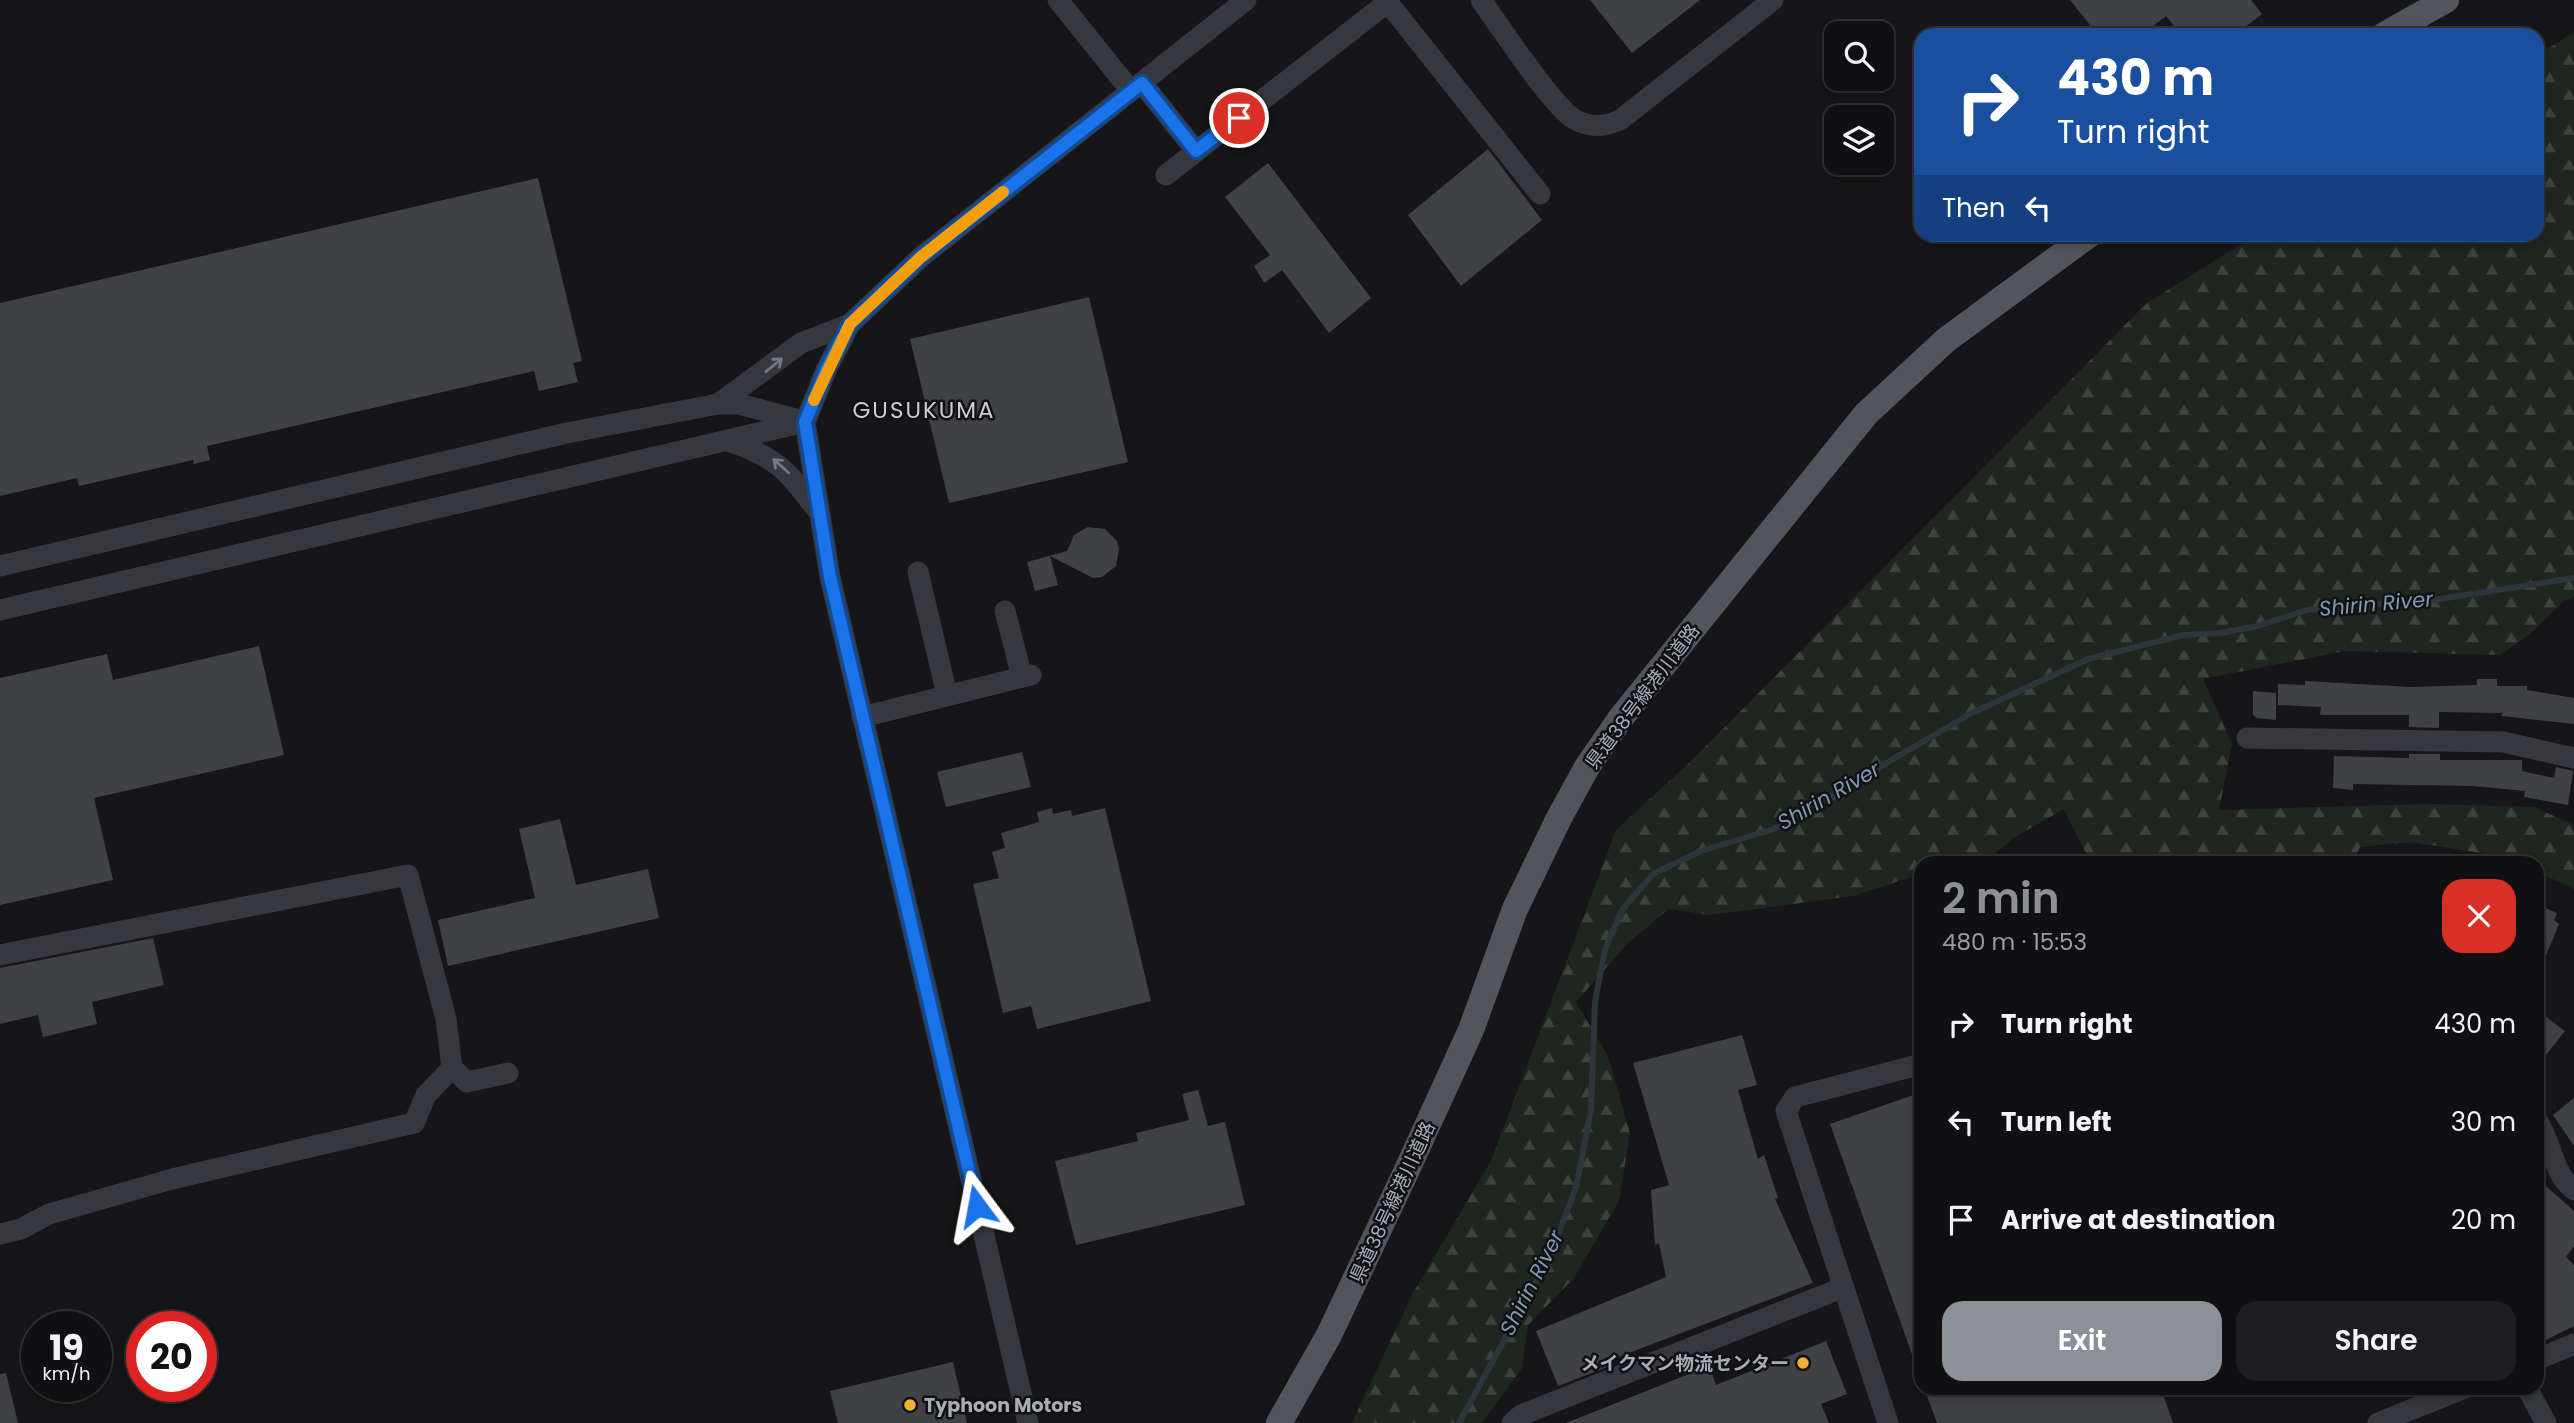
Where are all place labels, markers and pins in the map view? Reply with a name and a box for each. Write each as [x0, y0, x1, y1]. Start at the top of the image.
pin [1209, 88, 1269, 148]
place label: メイクマン物流センター [1580, 1350, 1789, 1377]
marker: メイクマン物流センター [1795, 1355, 1811, 1371]
place label: Typhoon Motors [924, 1392, 1082, 1419]
marker: Typhoon Motors [902, 1397, 918, 1413]

